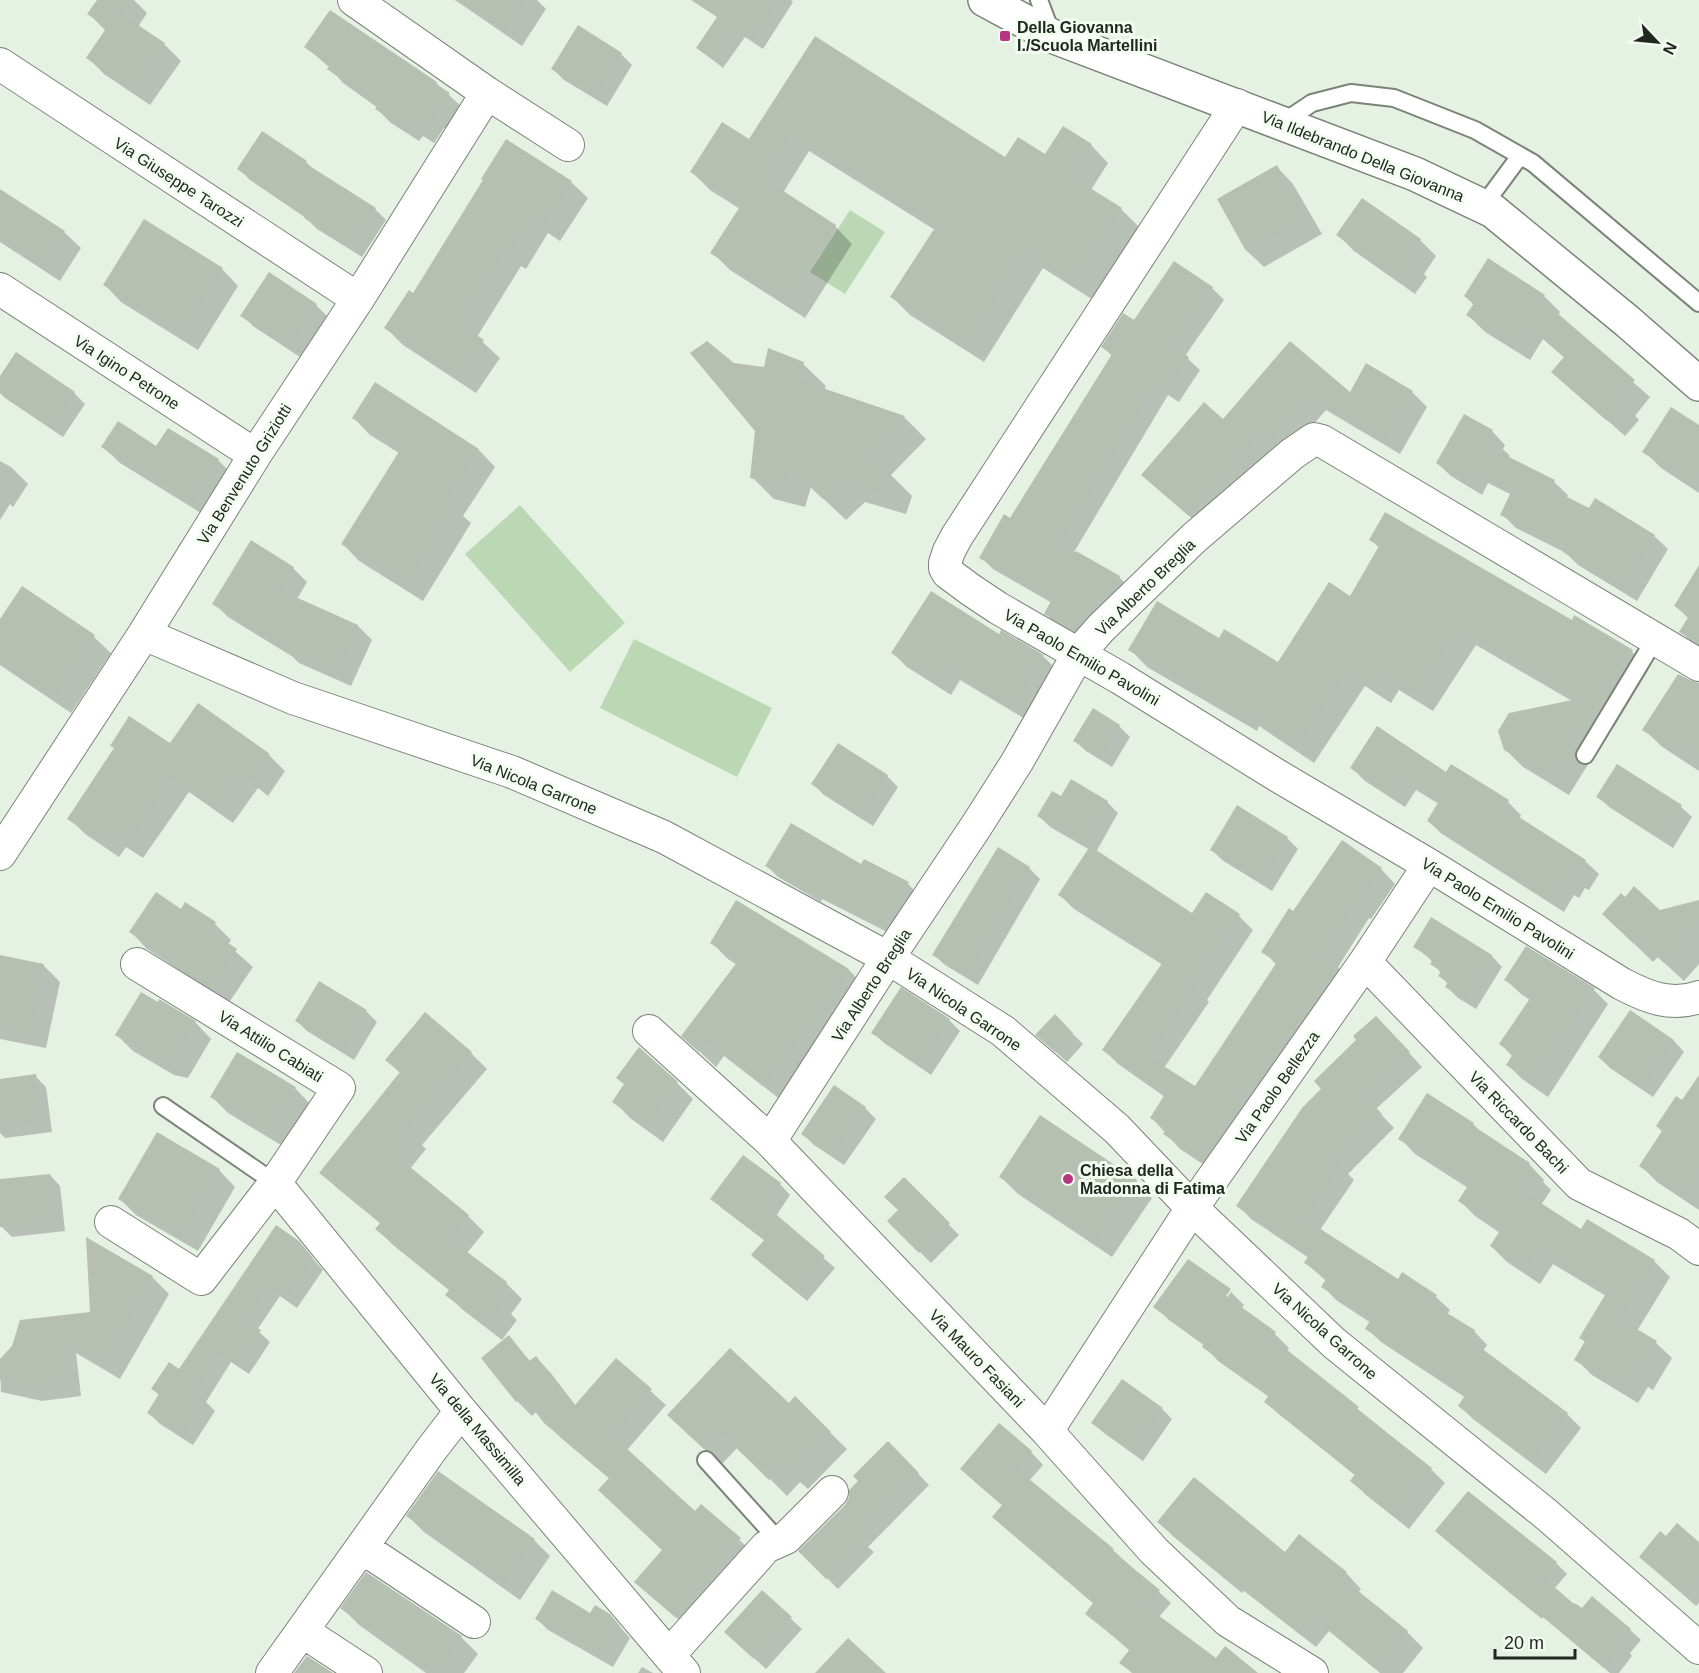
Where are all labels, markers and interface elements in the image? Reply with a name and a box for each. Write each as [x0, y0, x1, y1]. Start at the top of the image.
north arrow [1627, 12, 1687, 72]
place label: Della Giovanna I./Scuola Martellini [1017, 19, 1157, 54]
marker: Della Giovanna I./Scuola Martellini [998, 29, 1012, 43]
text: N [1660, 39, 1680, 57]
street label: Via Ildebrando Della Giovanna [1259, 108, 1467, 205]
street label: Via Giuseppe Tarozzi [111, 134, 247, 231]
street label: Via Igino Petrone [71, 332, 183, 413]
street label: Via Benvenuto Griziotti [194, 401, 295, 548]
street label: Via Alberto Breglia [1092, 536, 1199, 639]
street label: Via Paolo Emilio Pavolini [1001, 606, 1163, 709]
street label: Via Nicola Garrone [468, 751, 600, 818]
street label: Via Paolo Emilio Pavolini [1418, 854, 1577, 962]
street label: Via Alberto Breglia [829, 925, 914, 1045]
street label: Via Nicola Garrone [903, 965, 1024, 1054]
street label: Via Attilio Cabiati [215, 1007, 326, 1085]
street label: Via Paolo Bellezza [1232, 1028, 1323, 1147]
street label: Via Riccardo Bachi [1466, 1068, 1572, 1177]
place label: Chiesa della Madonna di Fatima [1080, 1162, 1225, 1197]
marker: Chiesa della Madonna di Fatima [1061, 1172, 1075, 1186]
street label: Via Nicola Garrone [1269, 1280, 1381, 1383]
street label: Via Mauro Fasiani [926, 1306, 1027, 1411]
street label: Via della Massimilla [426, 1370, 529, 1489]
scale bar [1495, 1622, 1574, 1660]
text: 20 m [1504, 1633, 1544, 1653]

